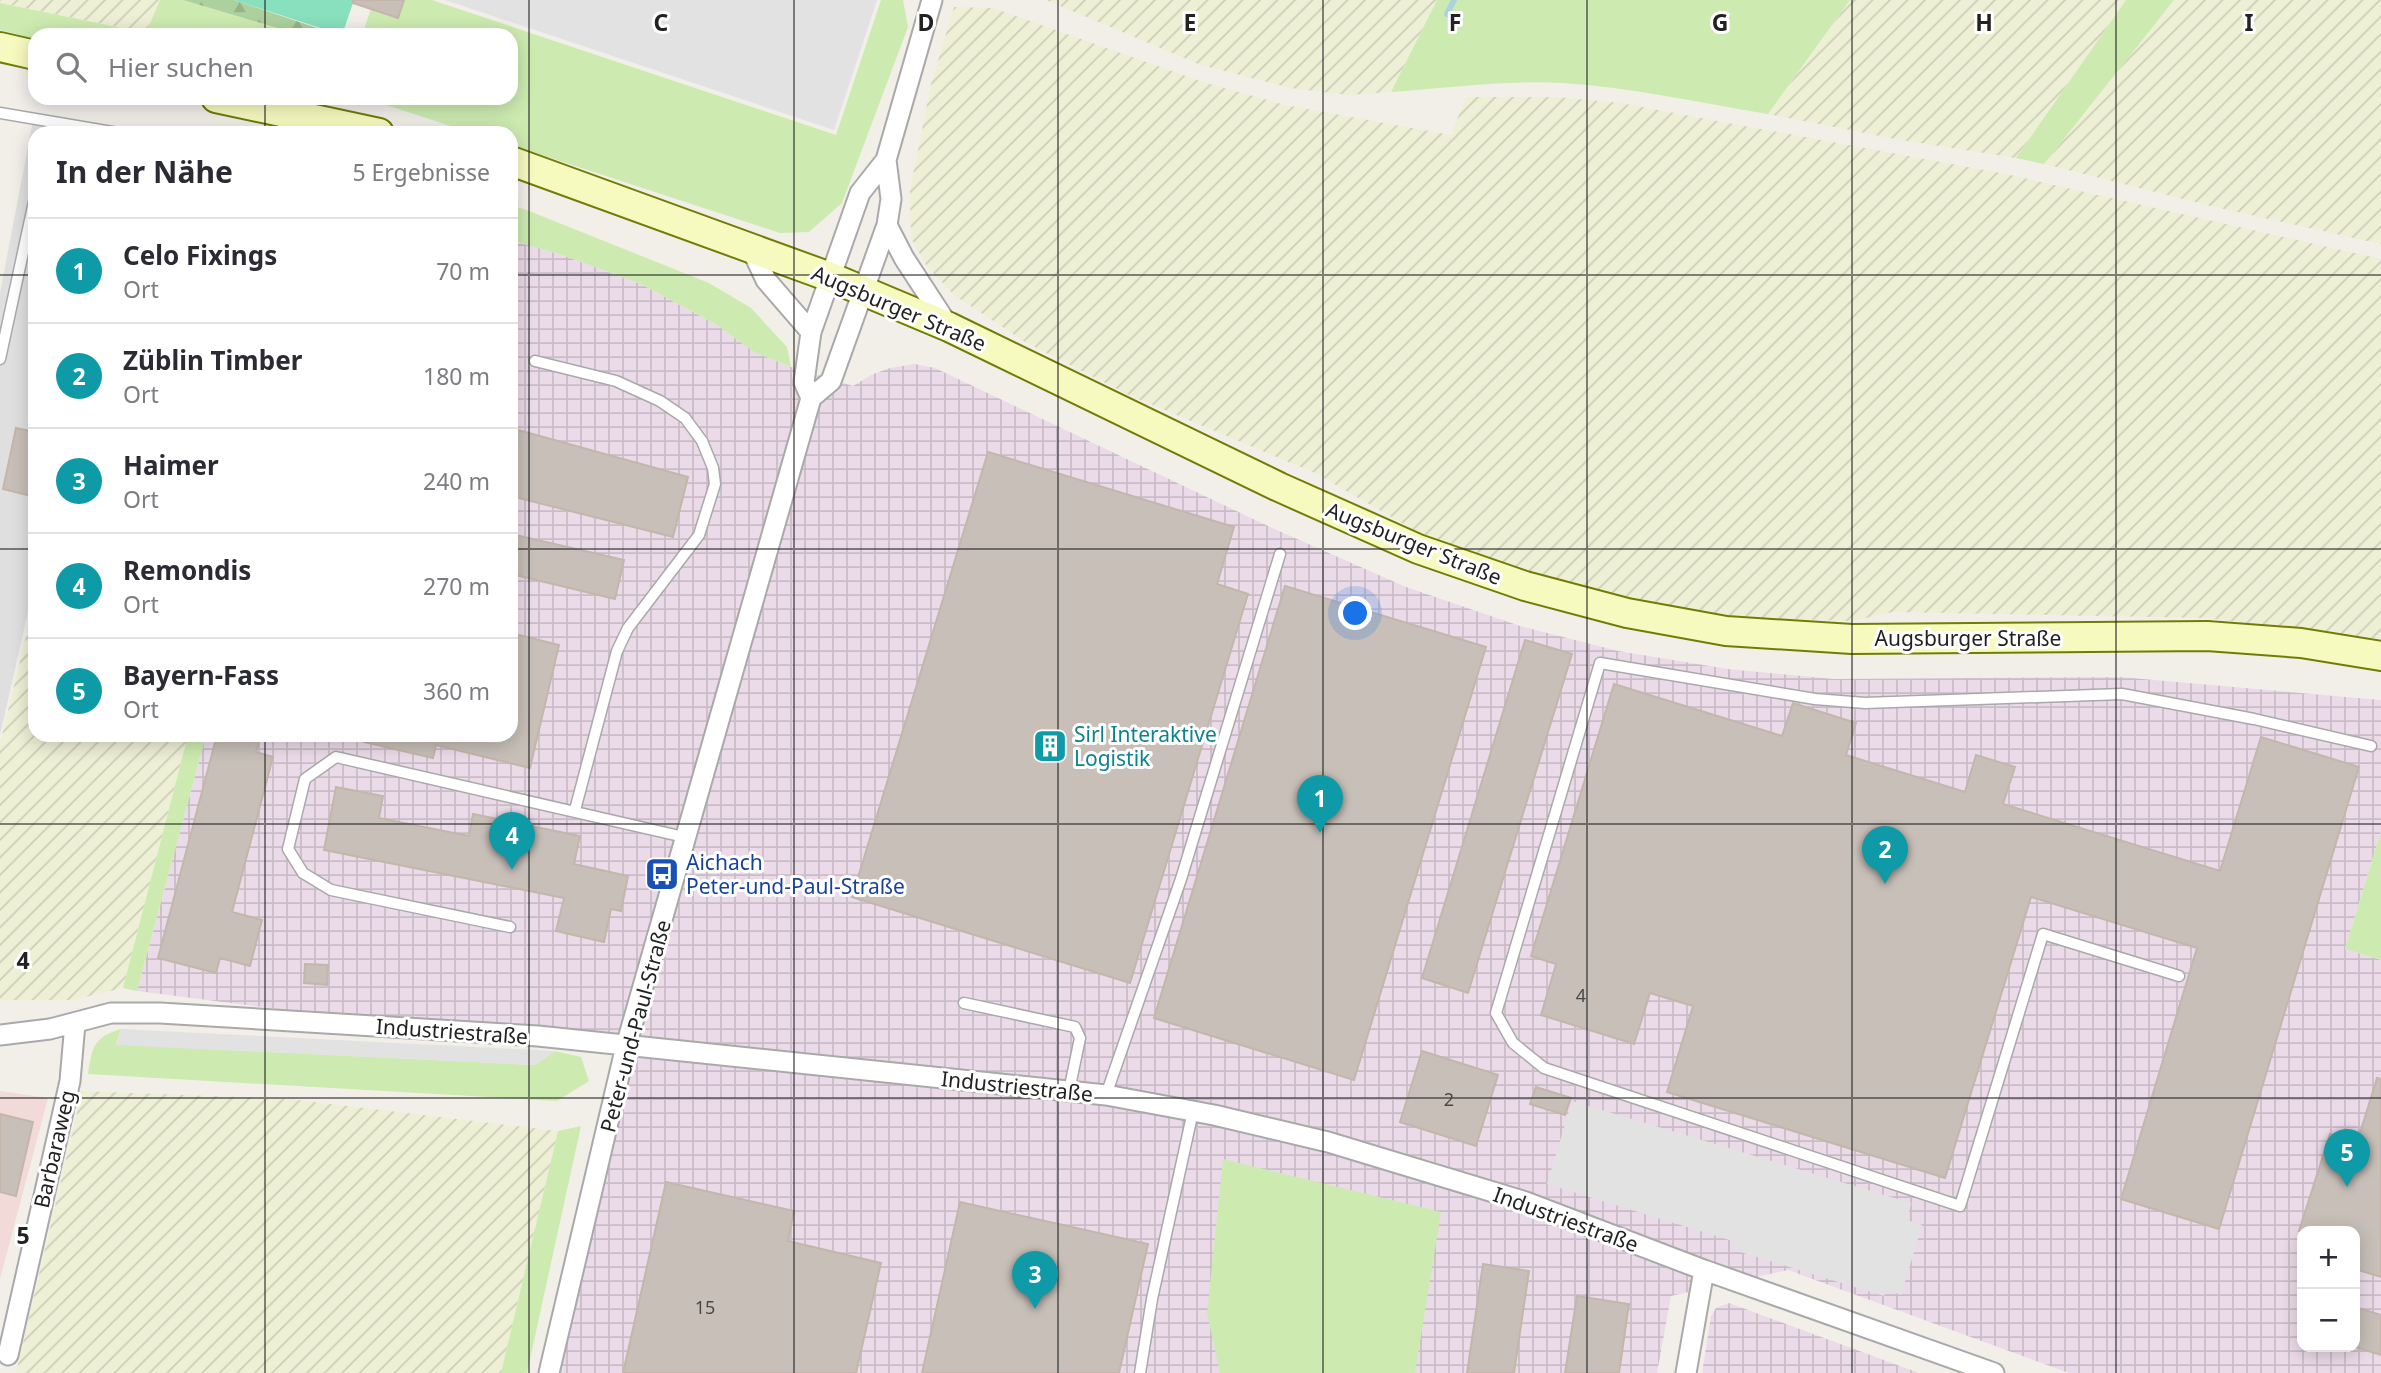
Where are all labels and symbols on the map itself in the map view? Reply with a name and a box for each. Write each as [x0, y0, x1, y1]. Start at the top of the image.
text: C [654, 6, 669, 38]
text: D [918, 6, 934, 38]
text: E [1184, 6, 1196, 38]
text: F [1449, 6, 1461, 38]
text: G [1712, 6, 1728, 38]
text: H [1975, 6, 1993, 38]
text: I [2245, 6, 2254, 38]
street label: Augsburger Straße [808, 259, 990, 357]
street label: Augsburger Straße [1322, 495, 1506, 591]
your location [1338, 596, 1372, 630]
street label: Augsburger Straße [1875, 624, 2061, 652]
place label: Sirl Interaktive Logistik [1074, 720, 1217, 772]
building icon: Sirl Interaktive Logistik [1031, 727, 1069, 765]
pin: 1 [1297, 775, 1343, 833]
pin: 4 [489, 812, 535, 870]
pin: 2 [1862, 826, 1908, 884]
place label: Aichach Peter-und-Paul-Straße [686, 848, 905, 900]
bus stop icon: Aichach Peter-und-Paul-Straße [643, 855, 681, 893]
street label: Peter-und-Paul-Straße [593, 917, 677, 1135]
text: 4 [16, 944, 30, 976]
house number: 4 [1576, 983, 1586, 1007]
street label: Industriestraße [375, 1012, 529, 1050]
street label: Industriestraße [940, 1064, 1094, 1108]
street label: Barbaraweg [27, 1087, 81, 1211]
house number: 2 [1444, 1087, 1454, 1111]
pin: 5 [2324, 1129, 2370, 1187]
street label: Industriestraße [1490, 1180, 1642, 1258]
text: 5 [16, 1219, 30, 1251]
pin: 3 [1012, 1251, 1058, 1309]
house number: 15 [695, 1295, 715, 1319]

